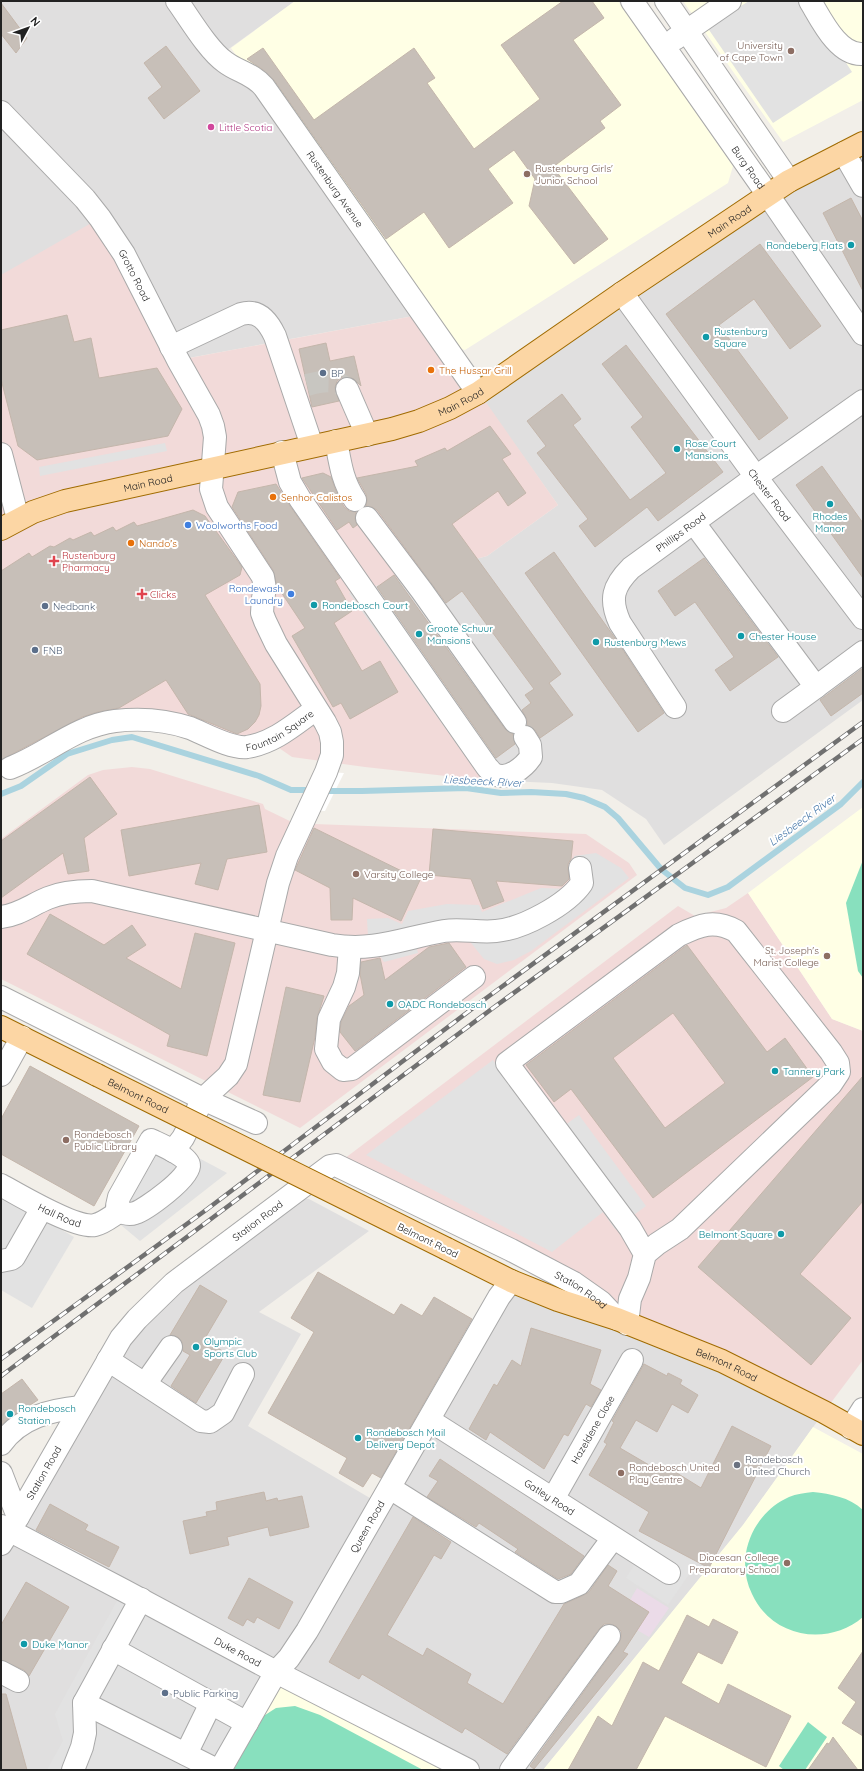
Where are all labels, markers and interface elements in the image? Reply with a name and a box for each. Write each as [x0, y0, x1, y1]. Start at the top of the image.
north arrow [8, 8, 48, 48]
text: N [28, 14, 43, 29]
place label: University of Cape Town [719, 39, 783, 64]
marker: University of Cape Town [786, 46, 796, 56]
place label: Little Scotia [219, 121, 272, 134]
marker: Little Scotia [206, 122, 216, 132]
street label: Burg Road [729, 143, 768, 192]
street label: Rustenburg Avenue [304, 148, 366, 230]
place label: Rustenburg Girls' Junior School [535, 162, 613, 187]
marker: Rustenburg Girls' Junior School [522, 169, 532, 179]
street label: Main Road [705, 202, 754, 241]
place label: Rondeberg Flats [766, 239, 843, 252]
marker: Rondeberg Flats [846, 240, 856, 250]
street label: Grotto Road [115, 247, 153, 304]
place label: Rustenburg Square [714, 325, 767, 350]
marker: Rustenburg Square [701, 332, 711, 342]
place label: The Hussar Grill [439, 364, 512, 377]
marker: The Hussar Grill [426, 365, 436, 375]
place label: BP [331, 367, 344, 380]
marker: BP [318, 368, 328, 378]
street label: Main Road [436, 385, 486, 419]
place label: Rose Court Mansions [685, 437, 737, 462]
marker: Rose Court Mansions [672, 444, 682, 454]
street label: Chester Road [745, 466, 793, 524]
street label: Main Road [122, 472, 174, 495]
place label: Senhor Calistos [281, 491, 352, 504]
marker: Senhor Calistos [268, 492, 278, 502]
marker: Rhodes Manor [825, 499, 835, 509]
street label: Phillips Road [653, 510, 709, 555]
place label: Rhodes Manor [813, 510, 848, 535]
place label: Woolworths Food [196, 519, 277, 532]
marker: Woolworths Food [183, 520, 193, 530]
place label: Nando's [139, 537, 177, 550]
marker: Nando's [126, 538, 136, 548]
place label: Rustenburg Pharmacy [62, 549, 115, 574]
marker: Rustenburg Pharmacy [49, 556, 59, 566]
place label: Rondewash Laundry [229, 582, 283, 607]
place label: Clicks [150, 588, 176, 601]
marker: Clicks [137, 589, 147, 599]
marker: Rondewash Laundry [286, 589, 296, 599]
place label: Rondebosch Court [322, 599, 409, 612]
place label: Nedbank [53, 600, 95, 613]
marker: Rondebosch Court [309, 600, 319, 610]
marker: Nedbank [40, 601, 50, 611]
place label: Groote Schuur Mansions [427, 622, 493, 647]
marker: Groote Schuur Mansions [414, 629, 424, 639]
place label: Chester House [749, 630, 817, 643]
marker: Chester House [736, 631, 746, 641]
place label: Rustenburg Mews [604, 636, 687, 649]
marker: Rustenburg Mews [591, 637, 601, 647]
place label: FNB [43, 644, 63, 657]
marker: FNB [30, 645, 40, 655]
street label: Fountain Square [245, 707, 317, 754]
water label: Liesbeeck River [443, 772, 525, 790]
water label: Liesbeeck River [766, 790, 840, 849]
place label: Varsity College [364, 868, 434, 881]
marker: Varsity College [351, 869, 361, 879]
place label: St. Joseph's Marist College [754, 944, 819, 969]
marker: St. Joseph's Marist College [822, 951, 832, 961]
place label: OADC Rondebosch [398, 998, 486, 1011]
marker: OADC Rondebosch [385, 999, 395, 1009]
place label: Tannery Park [783, 1065, 845, 1078]
marker: Tannery Park [770, 1066, 780, 1076]
street label: Belmont Road [105, 1075, 171, 1117]
place label: Rondebosch Public Library [74, 1128, 137, 1153]
marker: Rondebosch Public Library [61, 1135, 71, 1145]
street label: Station Road [230, 1198, 285, 1244]
street label: Hall Road [36, 1201, 83, 1230]
street label: Belmont Road [395, 1220, 460, 1261]
place label: Belmont Square [699, 1228, 773, 1241]
marker: Belmont Square [776, 1229, 786, 1239]
street label: Station Road [552, 1268, 610, 1311]
place label: Olympic Sports Club [204, 1335, 257, 1360]
marker: Olympic Sports Club [191, 1342, 201, 1352]
street label: Belmont Road [694, 1345, 759, 1385]
street label: Hazeldene Close [568, 1393, 618, 1466]
place label: Rondebosch Station [18, 1402, 76, 1427]
marker: Rondebosch Station [5, 1409, 15, 1419]
place label: Rondebosch Mail Delivery Depot [366, 1426, 445, 1451]
marker: Rondebosch Mail Delivery Depot [353, 1433, 363, 1443]
street label: Station Road [23, 1444, 65, 1502]
place label: Rondebosch United Church [745, 1453, 810, 1478]
marker: Rondebosch United Church [732, 1460, 742, 1470]
place label: Rondebosch United Play Centre [629, 1461, 720, 1486]
marker: Rondebosch United Play Centre [616, 1468, 626, 1478]
street label: Gatley Road [522, 1476, 577, 1518]
street label: Queen Road [347, 1498, 388, 1555]
place label: Diocesan College Preparatory School [689, 1551, 779, 1576]
marker: Diocesan College Preparatory School [782, 1558, 792, 1568]
street label: Duke Road [212, 1634, 263, 1670]
place label: Duke Manor [32, 1638, 89, 1651]
marker: Duke Manor [19, 1639, 29, 1649]
place label: Public Parking [173, 1687, 238, 1700]
marker: Public Parking [160, 1688, 170, 1698]

